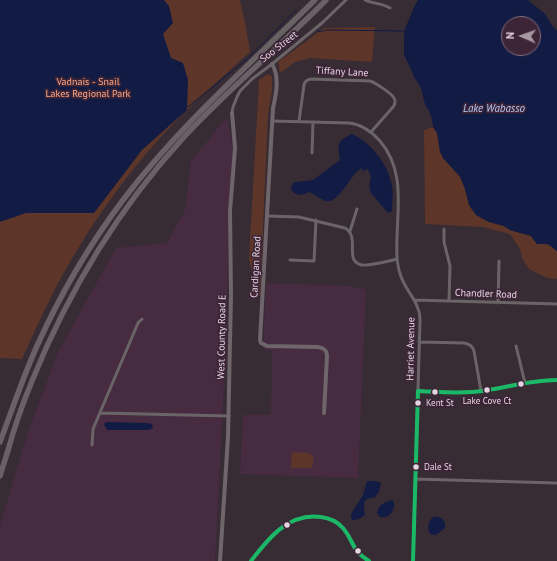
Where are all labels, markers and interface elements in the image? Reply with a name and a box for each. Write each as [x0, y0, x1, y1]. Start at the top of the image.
north arrow [501, 16, 541, 56]
street label: Soo Street [258, 29, 300, 65]
text: N [503, 32, 517, 39]
street label: Tiffany Lane [315, 65, 369, 79]
park label: Vadnais - Snail Lakes Regional Park [46, 76, 130, 100]
water label: Lake Wabasso [463, 102, 525, 116]
street label: Cardigan Road [248, 236, 264, 298]
street label: Chandler Road [455, 287, 517, 301]
street label: West County Road E [215, 295, 229, 379]
street label: Harriet Avenue [404, 317, 418, 381]
unlabelled marker [516, 379, 526, 389]
marker: Lake Cove Ct [482, 385, 492, 395]
unlabelled marker [430, 387, 440, 397]
place label: Lake Cove Ct [463, 396, 511, 406]
marker: Kent St [413, 398, 423, 408]
place label: Kent St [426, 398, 454, 408]
marker: Dale St [411, 462, 421, 472]
place label: Dale St [424, 462, 452, 472]
unlabelled marker [282, 520, 292, 530]
unlabelled marker [353, 546, 363, 556]

